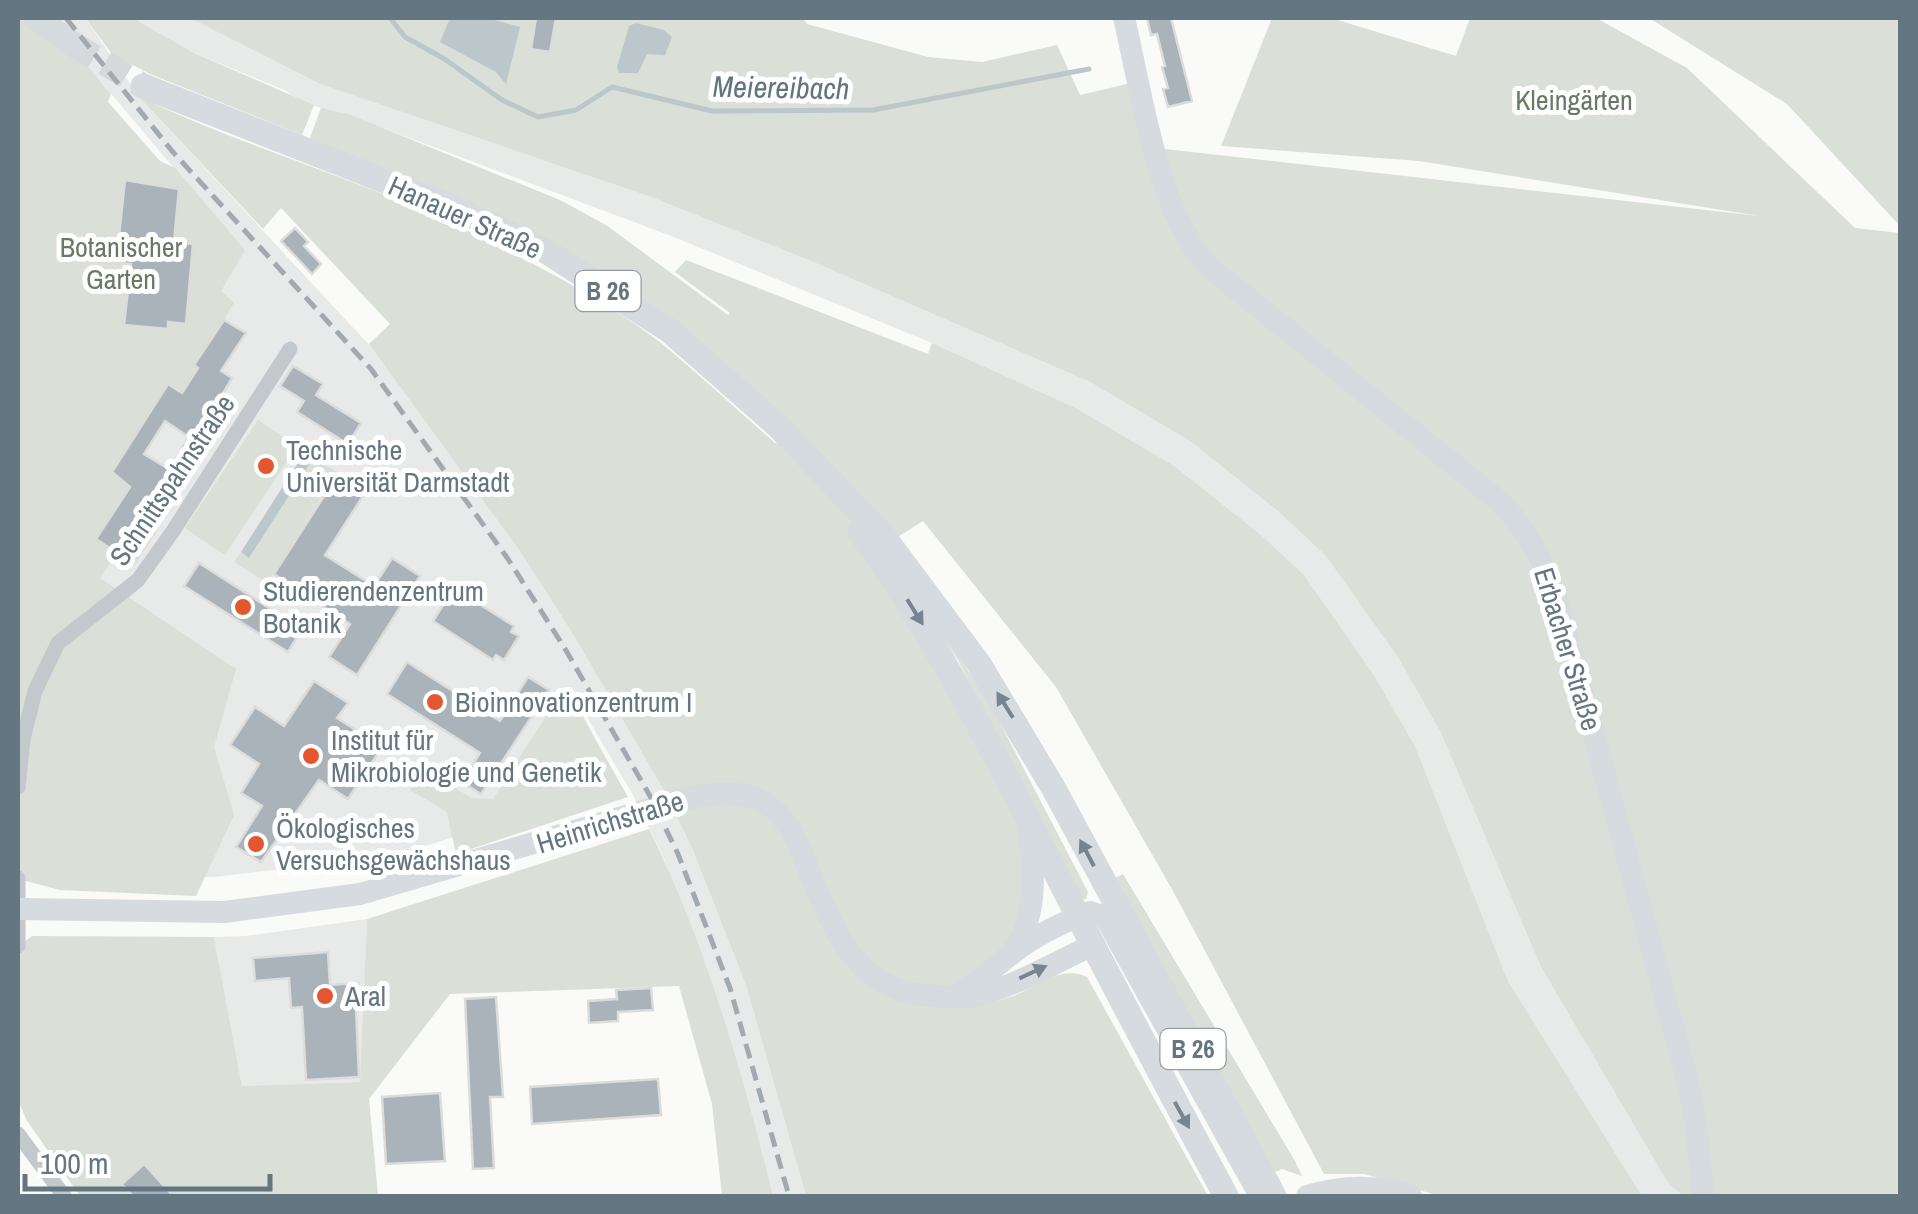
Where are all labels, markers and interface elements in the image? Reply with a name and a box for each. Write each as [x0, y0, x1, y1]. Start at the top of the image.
water label: Meiereibach [712, 66, 850, 108]
park label: Kleingärten [1515, 81, 1633, 119]
street label: Hanauer Straße [383, 166, 547, 268]
park label: Botanischer Garten [60, 228, 183, 298]
road number: B 26 [576, 271, 640, 311]
street label: Schnittspahnstraße [101, 387, 243, 573]
place label: Technische Universität Darmstadt [286, 431, 509, 501]
marker: Technische Universität Darmstadt [255, 455, 277, 477]
street label: Erbacher Straße [1525, 563, 1611, 735]
place label: Studierendenzentrum Botanik [263, 572, 484, 642]
marker: Studierendenzentrum Botanik [232, 596, 254, 618]
one-way arrow [906, 598, 924, 626]
place label: Bioinnovationzentrum I [455, 683, 692, 721]
marker: Bioinnovationzentrum I [424, 691, 446, 713]
one-way arrow [996, 691, 1014, 719]
place label: Institut für Mikrobiologie und Genetik [331, 721, 602, 791]
marker: Institut für Mikrobiologie und Genetik [300, 745, 322, 767]
street label: Heinrichstraße [532, 782, 688, 862]
place label: Ökologisches Versuchsgewächshaus [276, 809, 511, 879]
marker: Ökologisches Versuchsgewächshaus [245, 833, 267, 855]
one-way arrow [1079, 839, 1096, 868]
one-way arrow [1018, 964, 1047, 980]
place label: Aral [344, 977, 386, 1015]
marker: Aral [314, 985, 336, 1007]
road number: B 26 [1160, 1029, 1226, 1069]
one-way arrow [1173, 1101, 1190, 1129]
scale bar [25, 1129, 270, 1191]
text: 100 m [40, 1143, 108, 1183]

